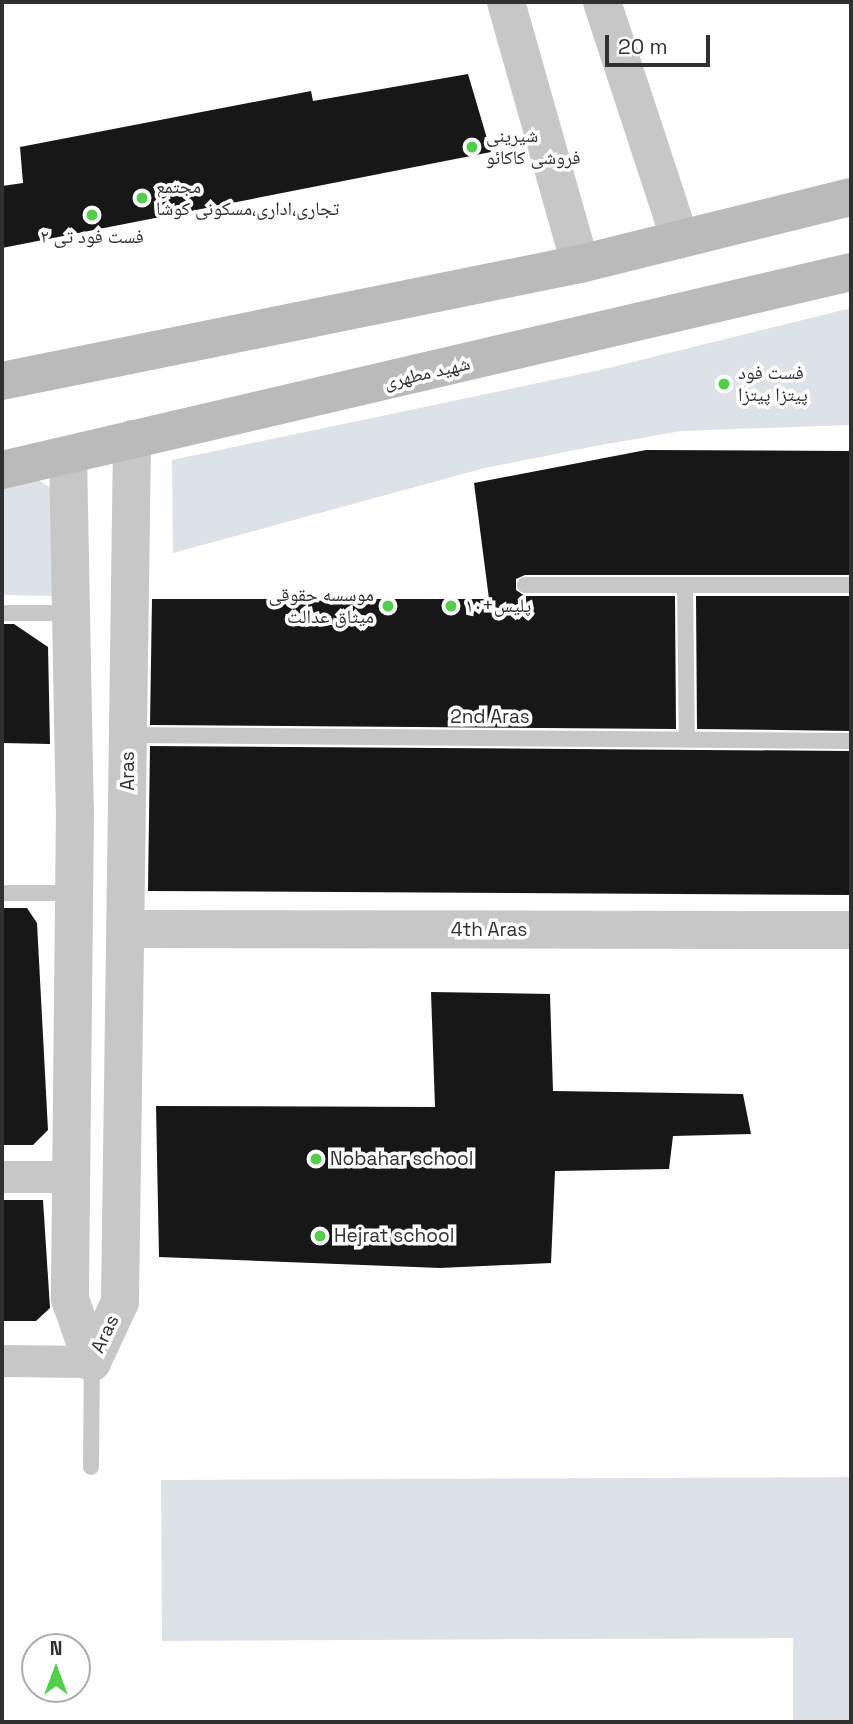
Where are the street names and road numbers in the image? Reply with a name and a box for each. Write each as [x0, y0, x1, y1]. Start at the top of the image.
street label: شهید مطهری [382, 352, 472, 394]
street label: 2nd Aras [450, 706, 530, 728]
street label: Aras [117, 751, 139, 791]
street label: 4th Aras [451, 919, 527, 941]
street label: Aras [86, 1311, 124, 1357]

